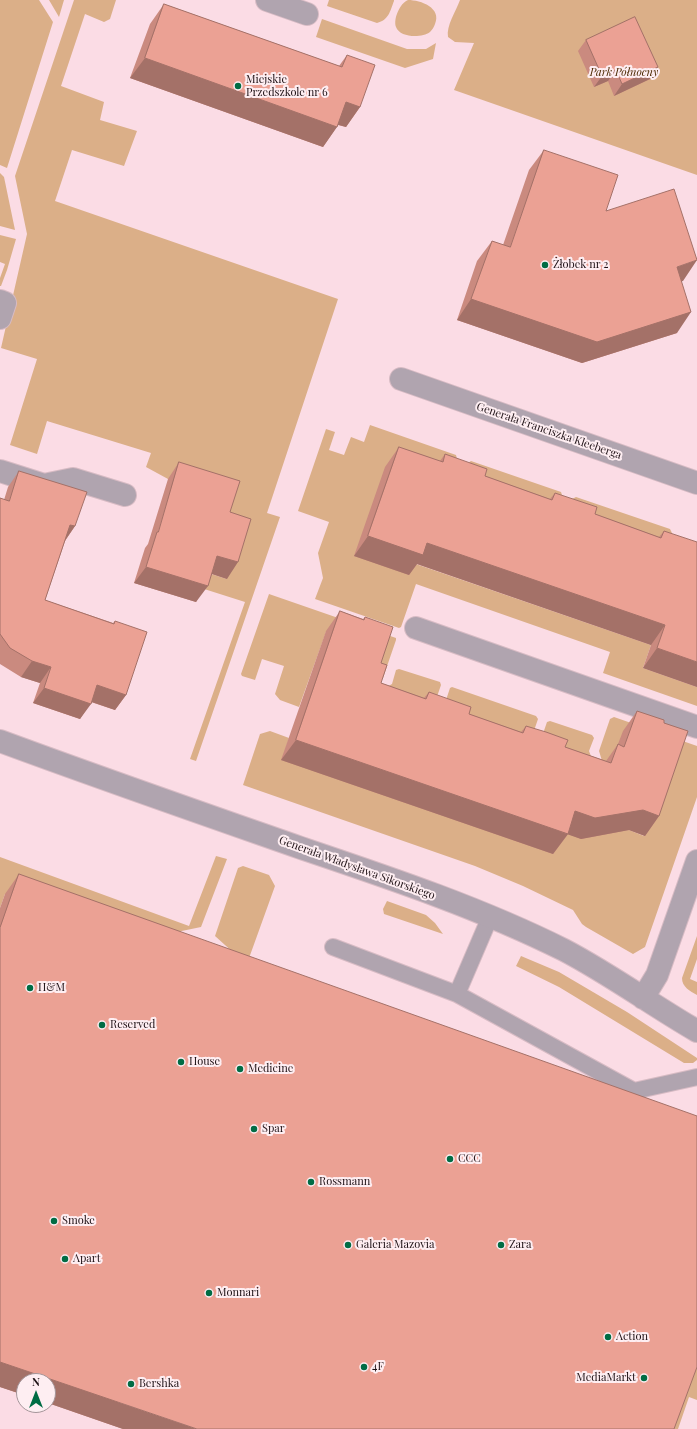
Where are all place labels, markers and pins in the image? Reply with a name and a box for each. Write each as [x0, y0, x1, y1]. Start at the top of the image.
place label: Miejskie Przedszkole nr 6 [246, 73, 328, 99]
marker: Miejskie Przedszkole nr 6 [233, 81, 243, 91]
place label: Żłobek nr 2 [553, 258, 609, 272]
marker: Żłobek nr 2 [540, 260, 550, 270]
place label: H&M [38, 981, 65, 995]
marker: H&M [25, 983, 35, 993]
place label: Reserved [110, 1018, 155, 1032]
marker: Reserved [97, 1020, 107, 1030]
place label: House [189, 1055, 220, 1069]
marker: House [176, 1057, 186, 1067]
place label: Medicine [248, 1062, 293, 1076]
marker: Medicine [235, 1064, 245, 1074]
place label: Spar [262, 1122, 285, 1136]
marker: Spar [249, 1124, 259, 1134]
place label: CCC [458, 1152, 481, 1166]
marker: CCC [445, 1154, 455, 1164]
place label: Rossmann [319, 1175, 370, 1189]
marker: Rossmann [306, 1177, 316, 1187]
place label: Smoke [62, 1214, 95, 1228]
marker: Smoke [49, 1216, 59, 1226]
place label: Galeria Mazovia [356, 1238, 434, 1252]
place label: Zara [509, 1238, 531, 1252]
marker: Galeria Mazovia [343, 1240, 353, 1250]
marker: Zara [496, 1240, 506, 1250]
place label: Apart [73, 1252, 101, 1266]
marker: Apart [60, 1254, 70, 1264]
place label: Monnari [217, 1286, 259, 1300]
marker: Monnari [204, 1288, 214, 1298]
place label: Action [616, 1330, 648, 1344]
marker: Action [603, 1332, 613, 1342]
place label: 4F [372, 1360, 384, 1374]
marker: 4F [359, 1362, 369, 1372]
place label: MediaMarkt [576, 1371, 636, 1385]
marker: MediaMarkt [639, 1373, 649, 1383]
place label: Bershka [139, 1377, 179, 1391]
marker: Bershka [126, 1379, 136, 1389]

